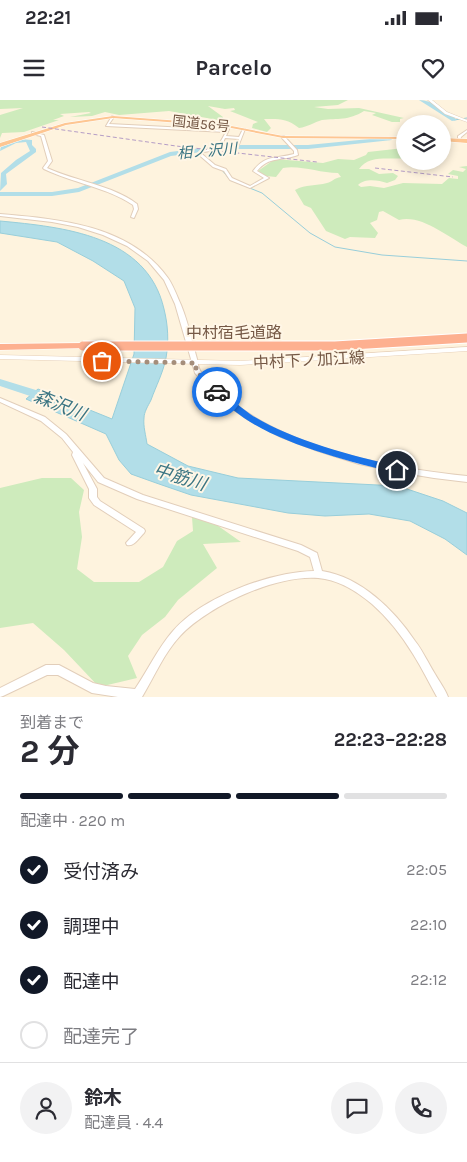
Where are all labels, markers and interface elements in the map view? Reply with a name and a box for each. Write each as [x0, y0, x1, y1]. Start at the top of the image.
text: 22:21 [25, 7, 71, 29]
icon: menu [20, 54, 48, 82]
icon: heart [419, 54, 447, 82]
text: Parcelo [195, 55, 272, 81]
street label: 国道56号 [171, 113, 231, 135]
map controls [396, 115, 451, 170]
button: layers [396, 115, 451, 170]
water label: 相ノ沢川 [176, 139, 240, 163]
street label: 中村宿毛道路 [186, 323, 282, 342]
pin [81, 340, 123, 382]
icon: bag [88, 347, 116, 375]
street label: 中村下ノ加江線 [253, 348, 365, 372]
courier [192, 367, 242, 417]
icon: car [203, 378, 231, 406]
water label: 森沢川 [31, 385, 91, 426]
pin [376, 449, 418, 491]
icon: home [383, 456, 411, 484]
water label: 中筋川 [151, 459, 211, 496]
text: 到着まで [20, 713, 84, 732]
text: 22:23–22:28 [334, 729, 447, 751]
text: 2 分 [20, 733, 79, 770]
text: 配達中 · 220 m [20, 811, 125, 830]
icon: check [20, 856, 48, 884]
text: 22:05 [406, 860, 447, 879]
text: 受付済み [63, 861, 139, 883]
icon: check [20, 911, 48, 939]
text: 22:10 [410, 915, 447, 934]
text: 調理中 [63, 916, 120, 938]
icon: check [20, 966, 48, 994]
text: 22:12 [410, 970, 447, 989]
text: 配達中 [63, 971, 120, 993]
text: 配達完了 [63, 1026, 139, 1048]
button: person [20, 1082, 72, 1134]
button: chat [331, 1082, 383, 1134]
button: phone [395, 1082, 447, 1134]
text: 鈴木 [84, 1087, 122, 1109]
text: 配達員 · 4.4 [84, 1113, 163, 1132]

